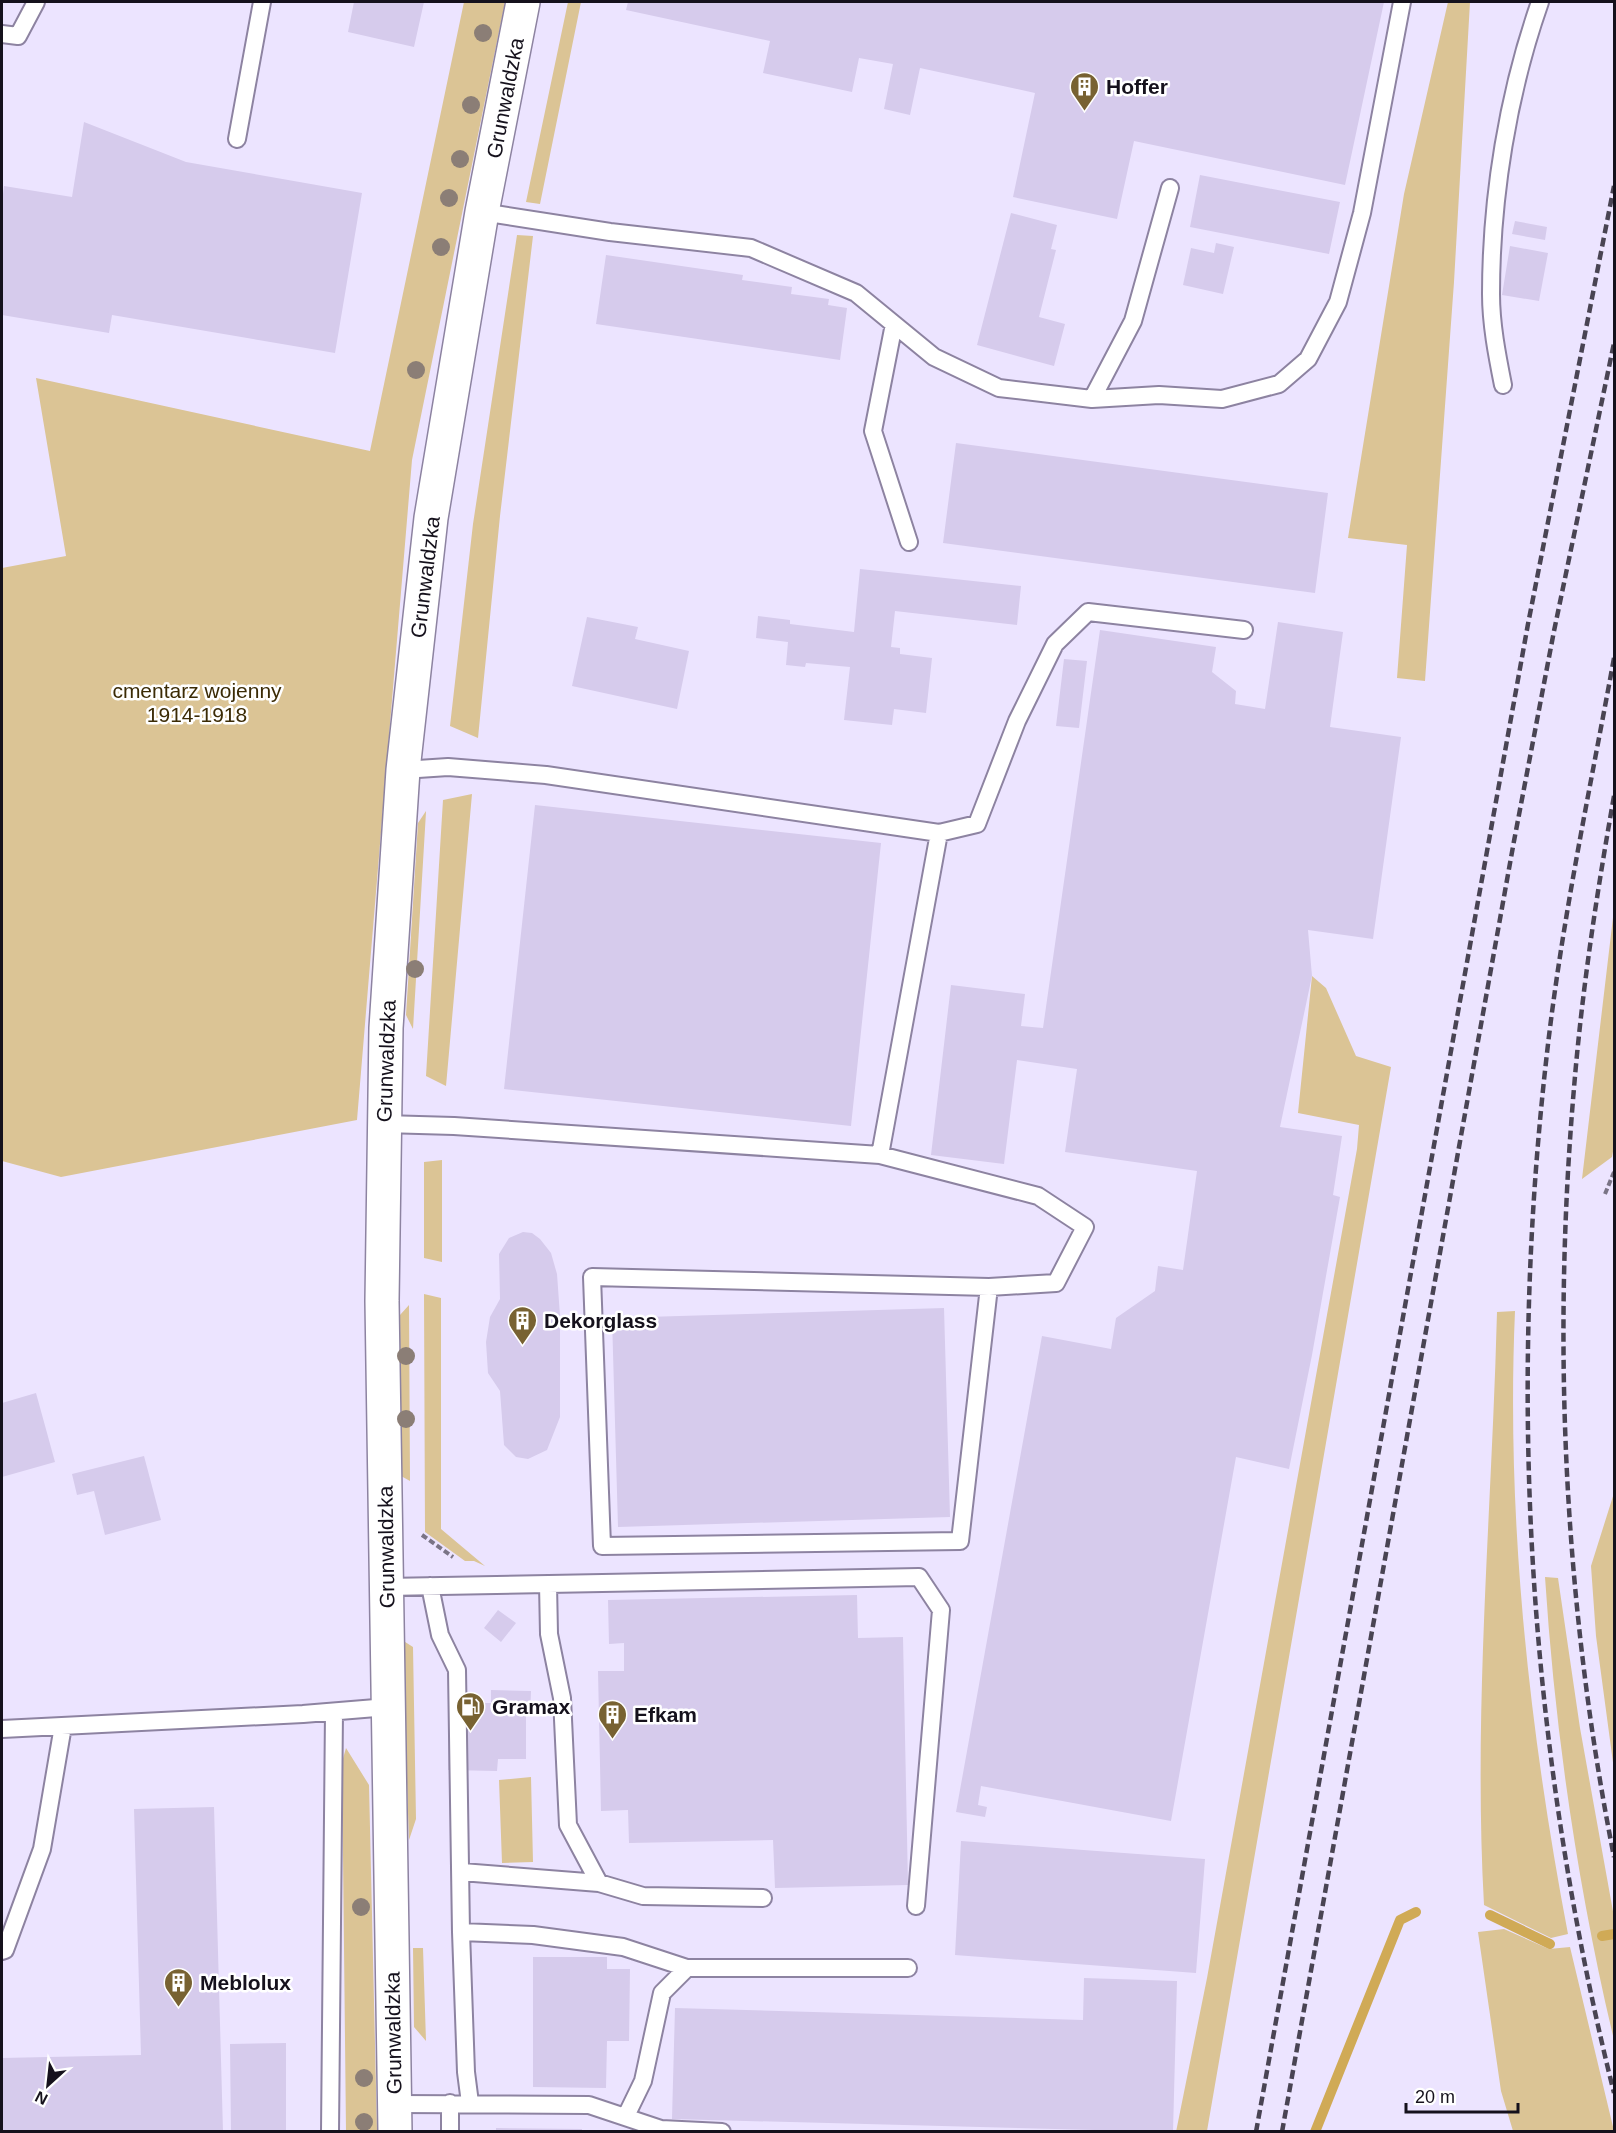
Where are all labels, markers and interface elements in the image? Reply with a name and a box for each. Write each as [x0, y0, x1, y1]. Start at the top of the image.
street label: Grunwaldzka [482, 35, 528, 160]
building icon: Hoffer [1069, 70, 1101, 112]
place label: Hoffer [1106, 75, 1168, 98]
street label: Grunwaldzka [406, 514, 444, 639]
park label: cmentarz wojenny 1914-1918 [112, 679, 282, 726]
street label: Grunwaldzka [372, 999, 400, 1123]
building icon: Dekorglass [507, 1304, 539, 1346]
place label: Dekorglass [544, 1309, 657, 1332]
street label: Grunwaldzka [373, 1485, 399, 1608]
fuel station icon: Gramax [455, 1690, 487, 1732]
place label: Gramax [492, 1695, 571, 1718]
building icon: Efkam [597, 1698, 629, 1740]
place label: Efkam [634, 1703, 697, 1726]
building icon: Meblolux [163, 1966, 195, 2008]
place label: Meblolux [200, 1971, 291, 1994]
street label: Grunwaldzka [380, 1971, 406, 2094]
north arrow [18, 2055, 78, 2115]
scale bar [1406, 2076, 1518, 2114]
text: 20 m [1415, 2087, 1455, 2107]
text: N [32, 2088, 50, 2108]

